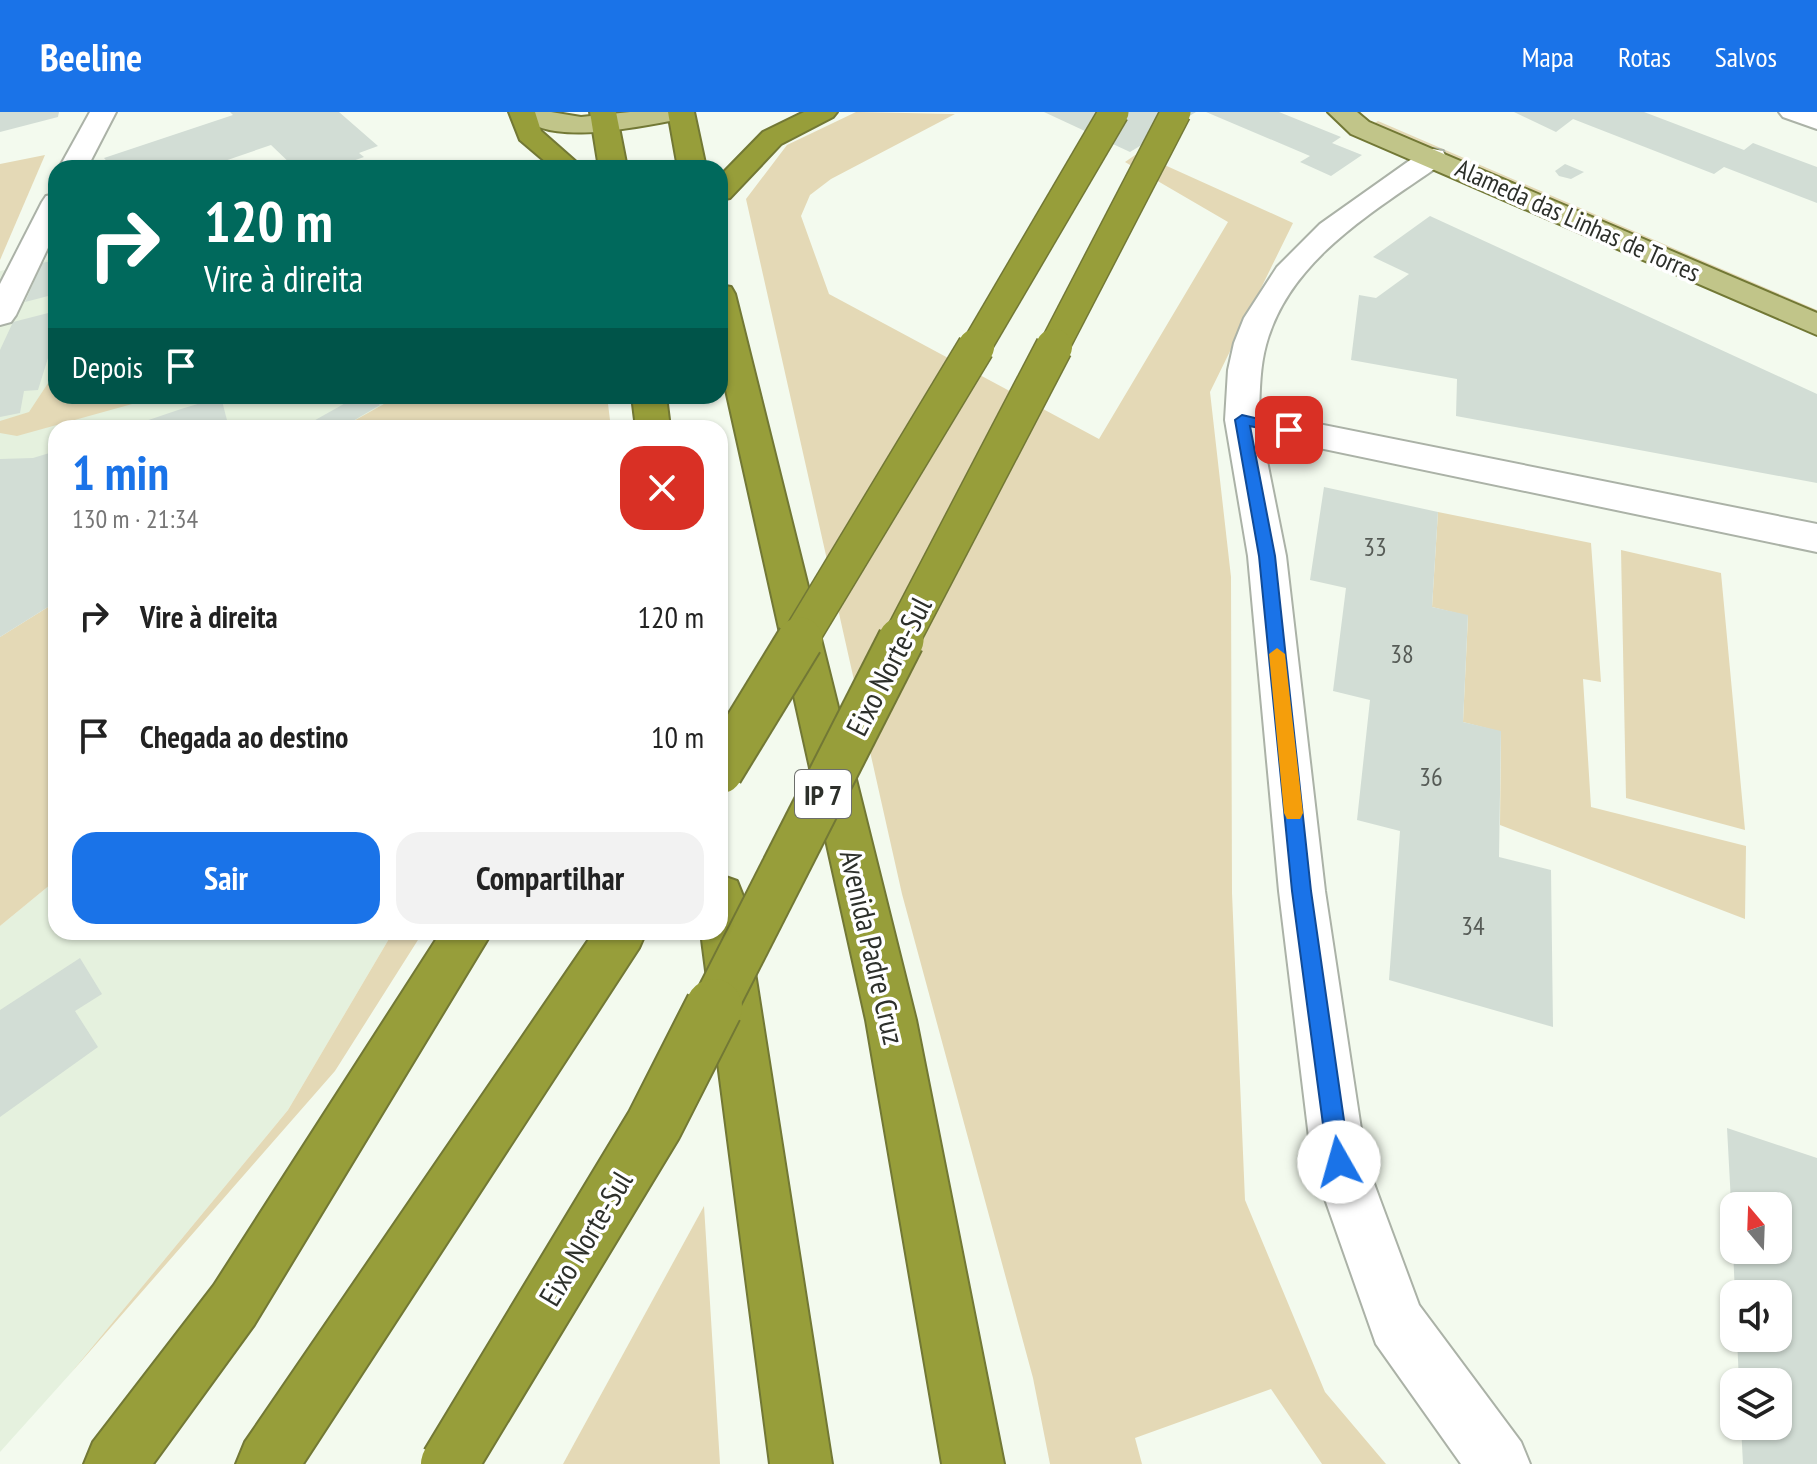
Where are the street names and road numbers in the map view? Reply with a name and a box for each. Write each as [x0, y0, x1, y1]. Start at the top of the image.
street label: Alameda das Linhas de Torres [1451, 151, 1705, 289]
street label: Eixo Norte-Sul [836, 590, 940, 742]
road number: IP 7 [795, 770, 851, 818]
street label: Avenida Padre Cruz [832, 846, 914, 1048]
street label: Eixo Norte-Sul [530, 1163, 640, 1313]

